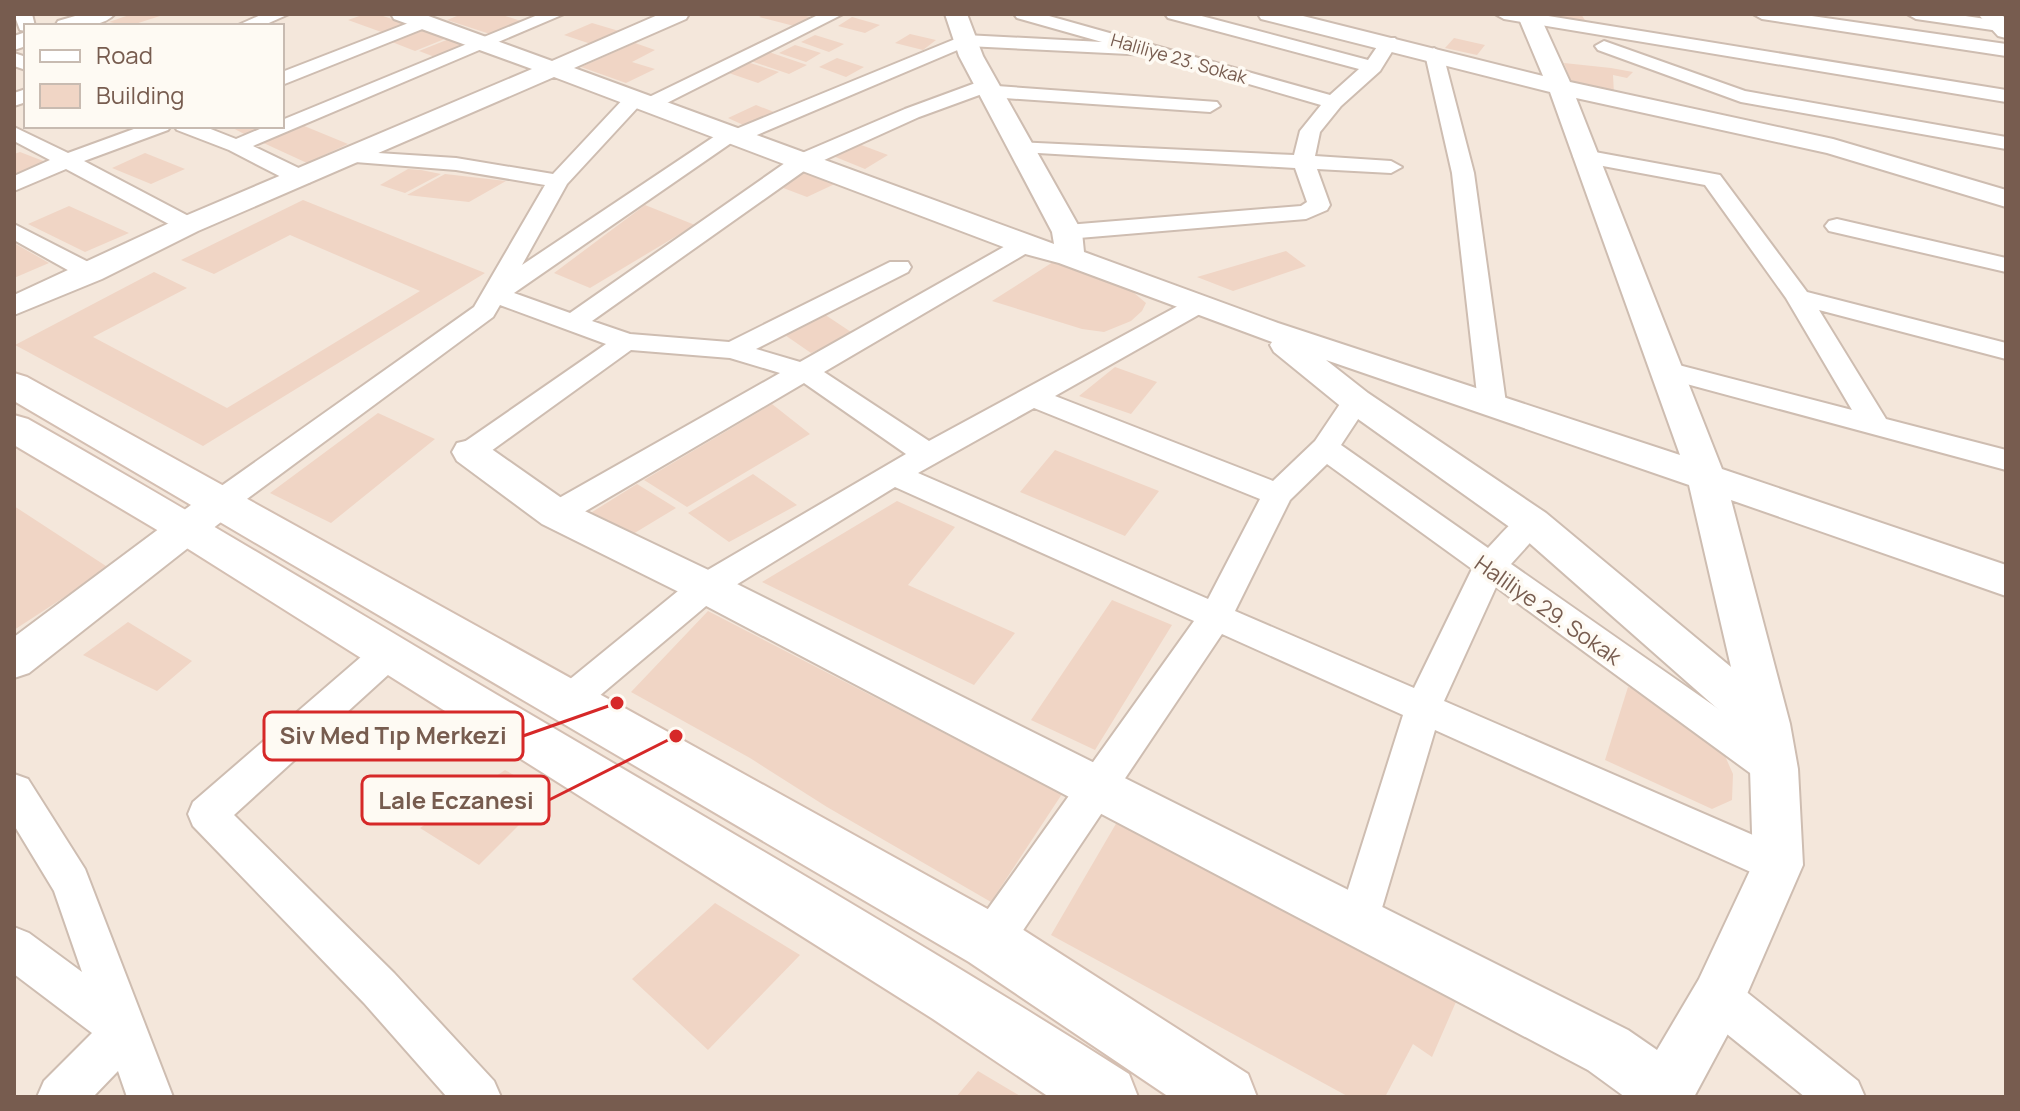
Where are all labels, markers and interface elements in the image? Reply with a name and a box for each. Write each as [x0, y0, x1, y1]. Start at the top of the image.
legend [24, 24, 284, 128]
street label: Haliliye 23. Sokak [1108, 27, 1251, 89]
text: Road [96, 38, 153, 71]
text: Building [96, 78, 184, 111]
street label: Haliliye 29. Sokak [1469, 548, 1628, 672]
callout: Siv Med Tıp Merkezi [264, 712, 523, 760]
text: Siv Med Tıp Merkezi [279, 718, 507, 751]
callout: Lale Eczanesi [362, 776, 549, 824]
text: Lale Eczanesi [378, 783, 534, 816]

